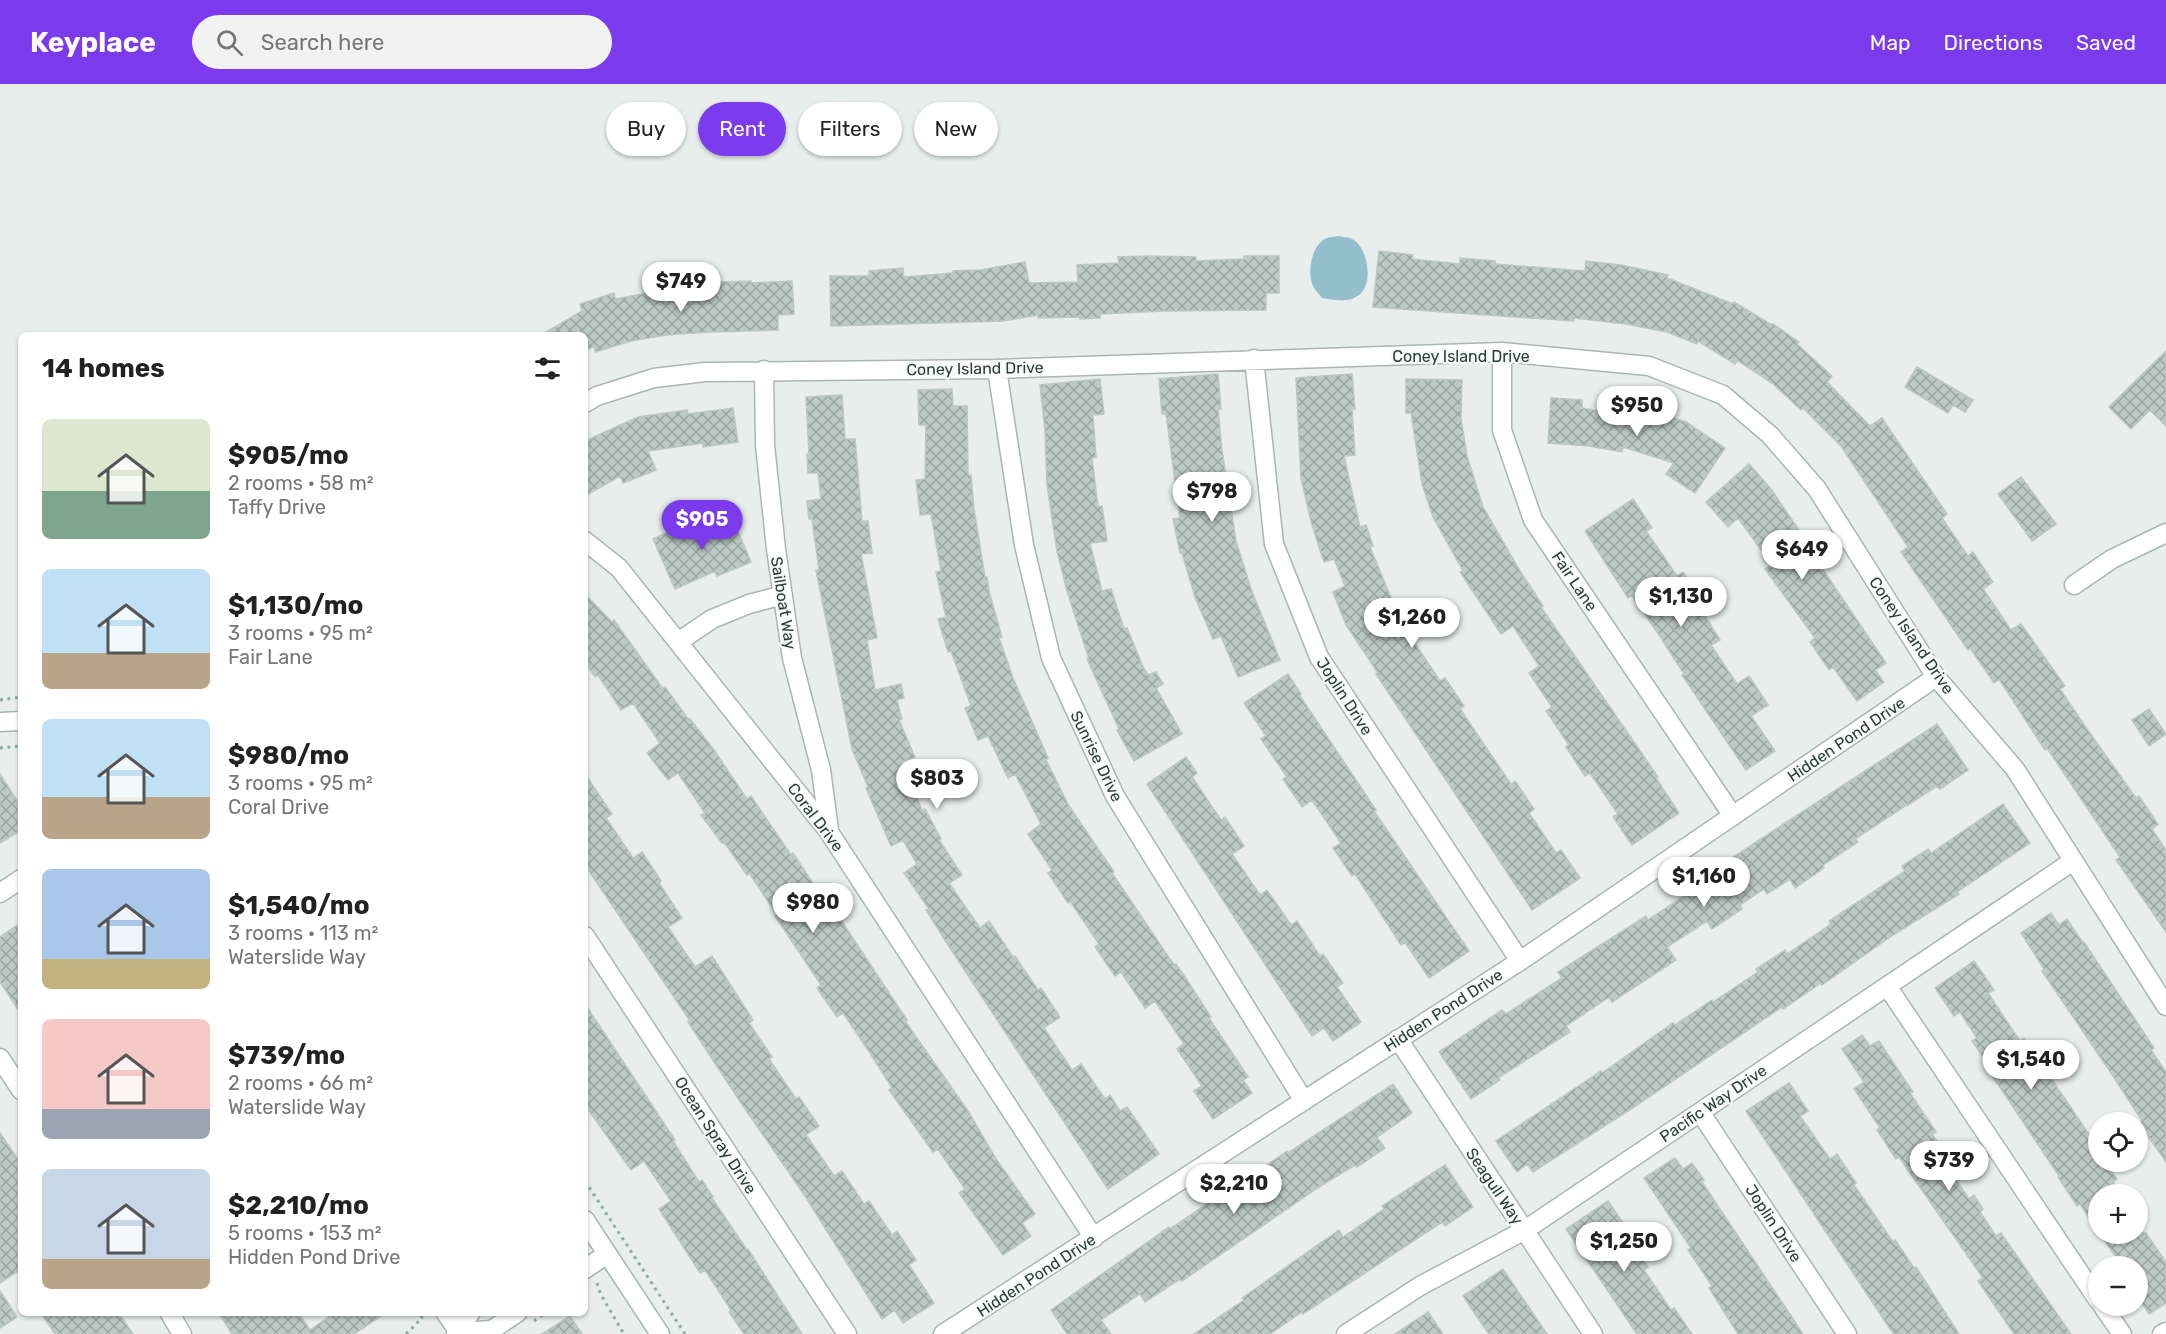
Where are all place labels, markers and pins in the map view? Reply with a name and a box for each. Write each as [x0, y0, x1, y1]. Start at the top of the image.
pin: $749 [645, 262, 717, 313]
pin: $950 [1601, 386, 1673, 437]
pin: $798 [1176, 472, 1248, 523]
pin: $905 [666, 500, 738, 551]
pin: $649 [1766, 530, 1838, 581]
pin: $1,130 [1632, 577, 1730, 628]
pin: $1,260 [1363, 598, 1461, 649]
pin: $803 [901, 759, 973, 810]
pin: $1,160 [1655, 857, 1753, 908]
pin: $980 [777, 883, 849, 934]
pin: $1,540 [1982, 1040, 2080, 1091]
pin: $739 [1913, 1141, 1985, 1192]
pin: $2,210 [1185, 1164, 1283, 1215]
pin: $1,250 [1575, 1222, 1673, 1273]

